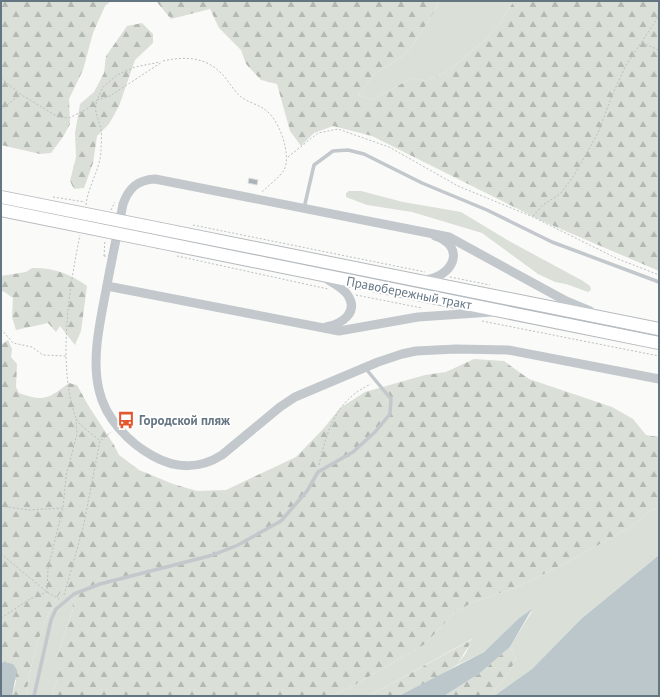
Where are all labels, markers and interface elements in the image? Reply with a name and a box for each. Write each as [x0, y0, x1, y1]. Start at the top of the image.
street label: Правобережный тракт [345, 273, 474, 314]
bus stop icon: Городской пляж [116, 410, 136, 430]
place label: Городской пляж [139, 412, 231, 429]

